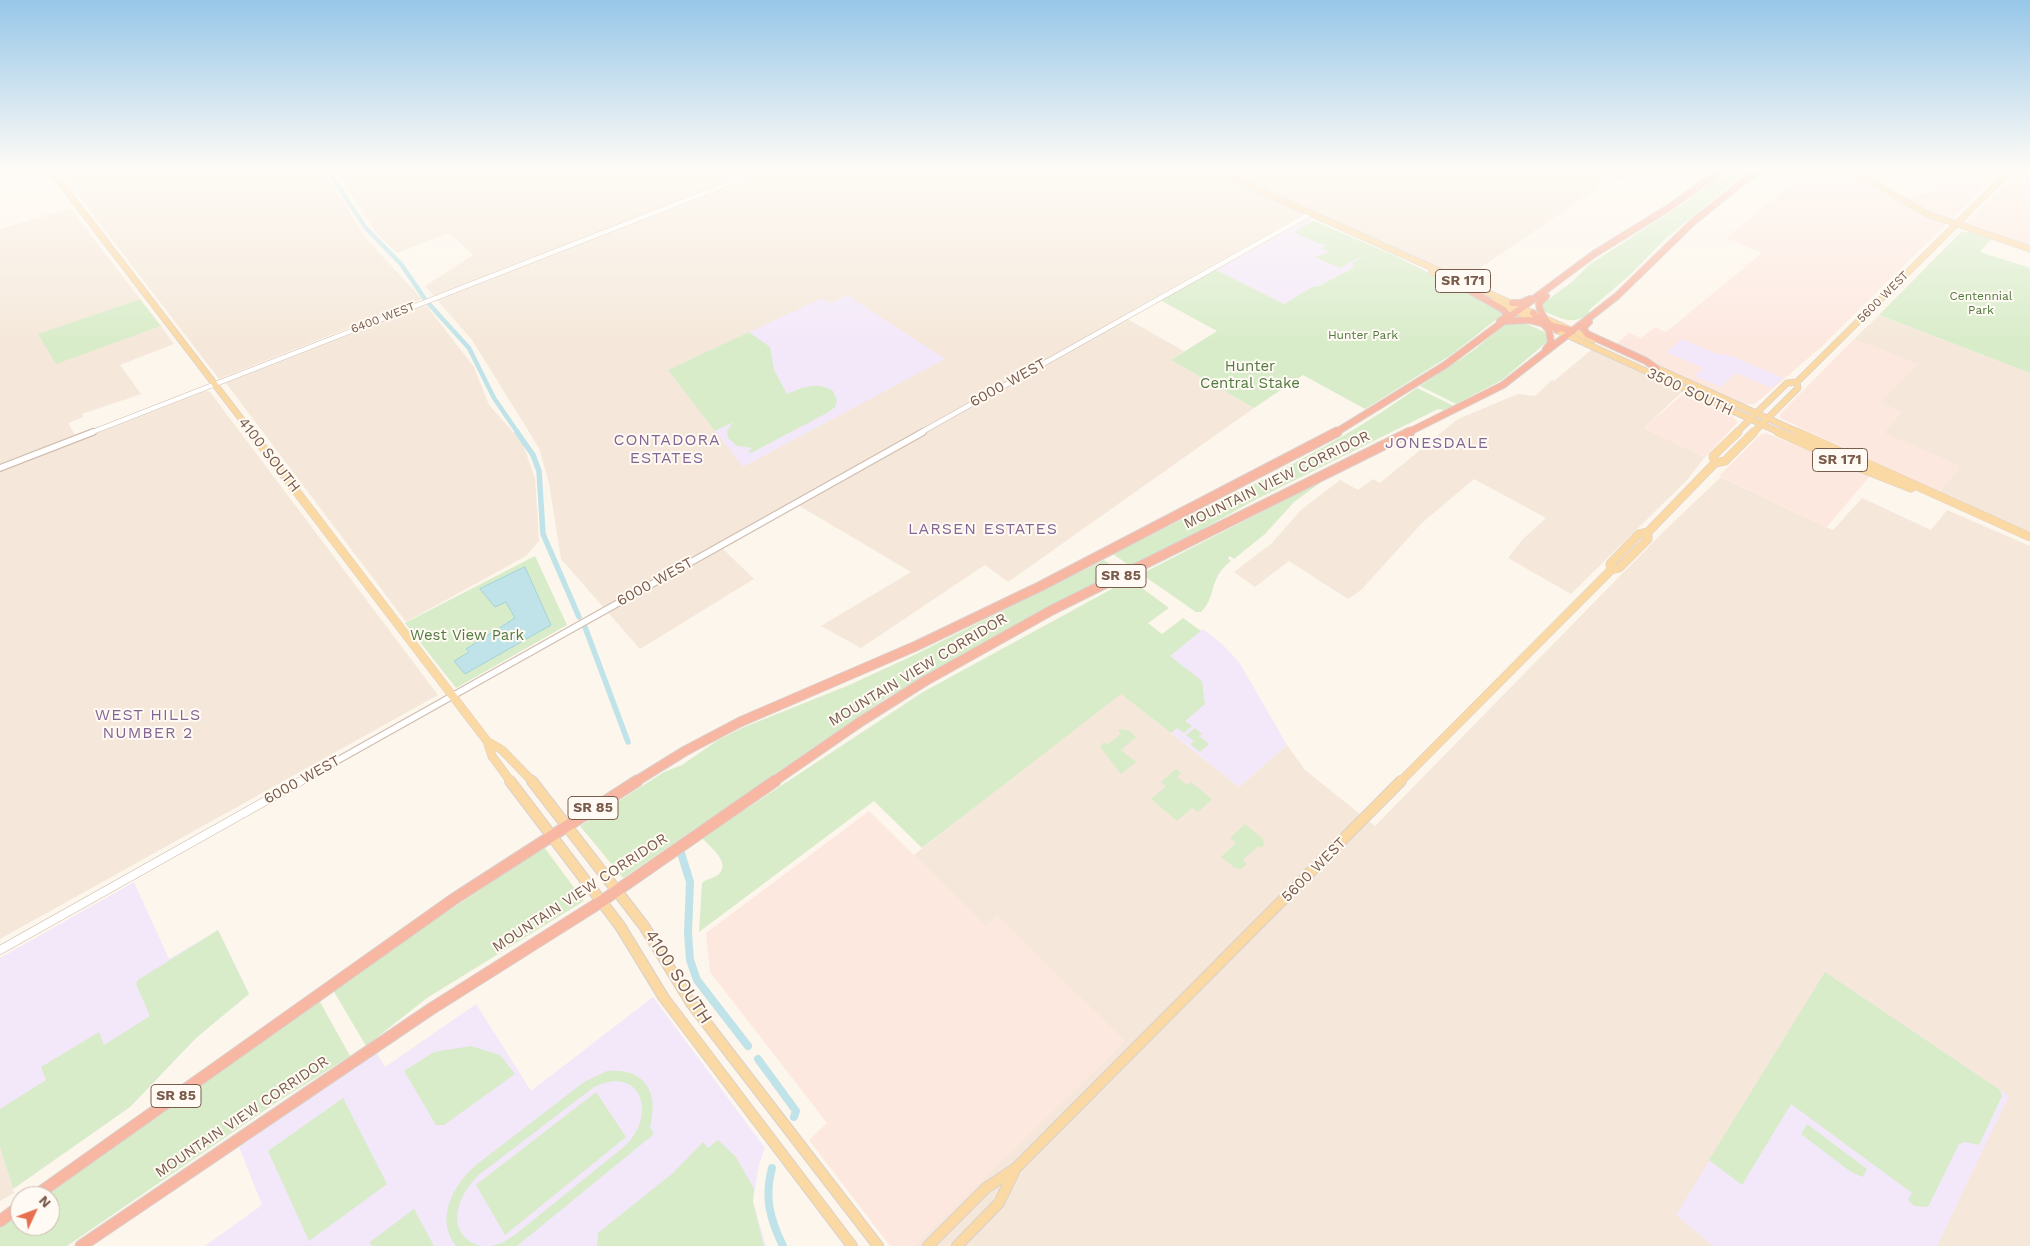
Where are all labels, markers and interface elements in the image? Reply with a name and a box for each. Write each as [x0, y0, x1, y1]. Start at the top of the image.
street label: 5600 WEST [1854, 268, 1912, 326]
road number: SR 171 [1436, 270, 1490, 292]
park label: Centennial Park [1950, 289, 2012, 317]
street label: 6400 WEST [349, 299, 417, 337]
park label: Hunter Park [1328, 328, 1398, 342]
street label: 6000 WEST [967, 355, 1049, 411]
park label: Hunter Central Stake [1200, 358, 1300, 393]
street label: 3500 SOUTH [1644, 364, 1736, 420]
street label: 4100 SOUTH [234, 414, 304, 496]
street label: MOUNTAIN VIEW CORRIDOR [1181, 427, 1373, 533]
district label: CONTADORA ESTATES [612, 430, 722, 468]
district label: JONESDALE [1384, 433, 1490, 453]
road number: SR 171 [1812, 448, 1868, 472]
district label: LARSEN ESTATES [906, 519, 1060, 539]
street label: 6000 WEST [614, 554, 696, 610]
road number: SR 85 [1096, 564, 1146, 588]
street label: MOUNTAIN VIEW CORRIDOR [826, 609, 1010, 731]
park label: West View Park [410, 627, 524, 645]
district label: WEST HILLS NUMBER 2 [94, 705, 202, 743]
street label: 6000 WEST [261, 752, 343, 808]
road number: SR 85 [568, 796, 618, 820]
street label: MOUNTAIN VIEW CORRIDOR [489, 830, 671, 956]
street label: 5600 WEST [1278, 834, 1350, 906]
street label: 4100 SOUTH [640, 926, 716, 1028]
street label: MOUNTAIN VIEW CORRIDOR [152, 1052, 332, 1182]
road number: SR 85 [151, 1084, 201, 1108]
north arrow [10, 1186, 60, 1236]
text: N [36, 1192, 55, 1211]

